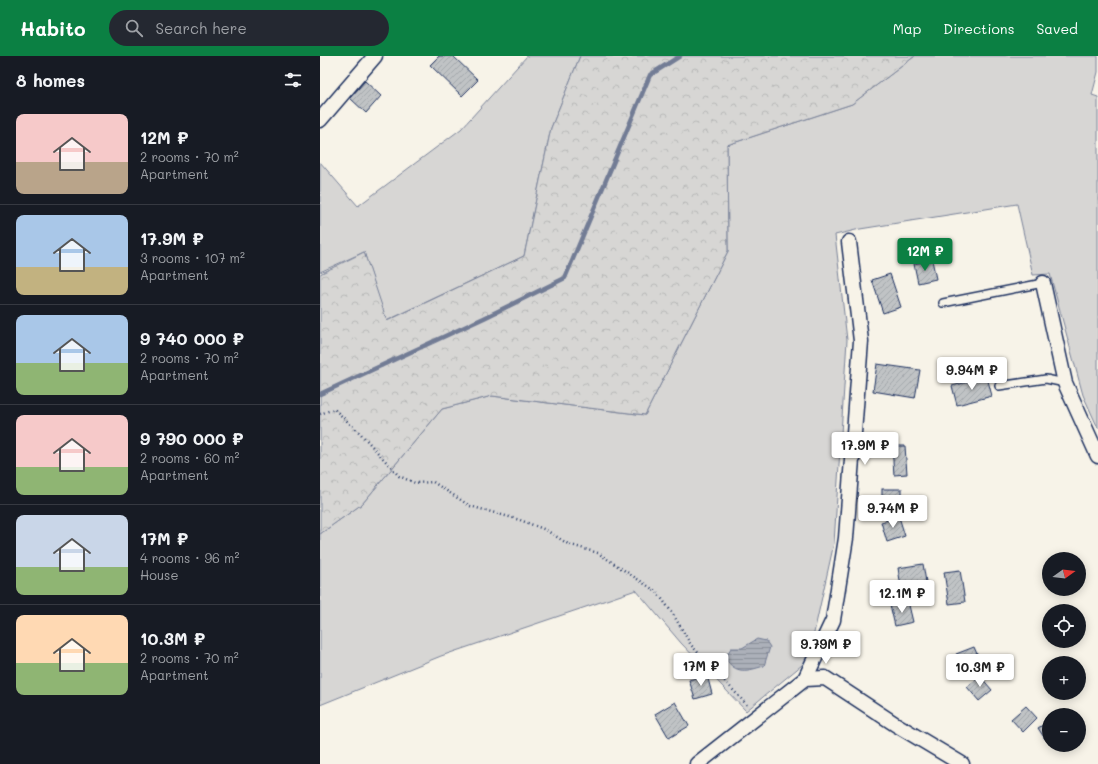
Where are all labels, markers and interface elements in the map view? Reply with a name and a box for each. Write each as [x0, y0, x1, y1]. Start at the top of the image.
search box [109, 10, 389, 46]
text: Habito [20, 16, 85, 41]
icon: search [123, 17, 145, 39]
text: Search here [155, 18, 247, 38]
text: Map [893, 19, 921, 38]
text: Directions [943, 19, 1014, 38]
text: Saved [1036, 19, 1078, 38]
text: 8 homes [16, 69, 85, 91]
icon: filters [282, 69, 304, 91]
text: 12M ₽ [140, 126, 189, 148]
icon: home [48, 130, 96, 178]
text: 2 rooms · 70 m² [140, 148, 239, 165]
text: Apartment [140, 165, 209, 182]
text: 17.9M ₽ [140, 227, 204, 249]
icon: home [48, 231, 96, 279]
pin: 12M ₽ [897, 238, 953, 272]
text: 12M ₽ [906, 242, 944, 259]
text: 3 rooms · 107 m² [140, 249, 245, 266]
text: Apartment [140, 266, 209, 283]
text: 9 740 000 ₽ [140, 327, 244, 349]
icon: home [48, 331, 96, 379]
text: 2 rooms · 70 m² [140, 349, 239, 366]
pin: 9.94M ₽ [935, 357, 1009, 391]
text: 9.94M ₽ [946, 361, 998, 378]
text: Apartment [140, 366, 209, 383]
text: 9 790 000 ₽ [140, 427, 244, 449]
icon: home [48, 431, 96, 479]
pin: 17.9M ₽ [828, 432, 902, 466]
text: 17.9M ₽ [841, 436, 889, 453]
text: 2 rooms · 60 m² [140, 449, 239, 466]
text: Apartment [140, 466, 209, 483]
pin: 9.74M ₽ [856, 495, 930, 529]
text: 9.74M ₽ [867, 499, 919, 516]
text: 17M ₽ [140, 527, 189, 549]
icon: home [48, 531, 96, 579]
text: 4 rooms · 96 m² [140, 549, 239, 566]
north arrow [1042, 552, 1086, 596]
map controls [1042, 552, 1086, 752]
text: House [140, 566, 178, 583]
pin: 12.1M ₽ [865, 580, 939, 614]
text: 12.1M ₽ [879, 584, 925, 601]
button: locate [1042, 604, 1086, 648]
text: 10.3M ₽ [140, 627, 205, 649]
icon: home [48, 631, 96, 679]
pin: 9.79M ₽ [789, 631, 863, 665]
text: 9.79M ₽ [800, 635, 852, 652]
text: 2 rooms · 70 m² [140, 649, 239, 666]
pin: 17M ₽ [673, 653, 729, 687]
pin: 10.3M ₽ [943, 654, 1017, 688]
button: + [1042, 656, 1086, 700]
text: 17M ₽ [682, 657, 720, 674]
text: 10.3M ₽ [955, 658, 1005, 675]
text: Apartment [140, 666, 209, 683]
button: − [1042, 708, 1086, 752]

